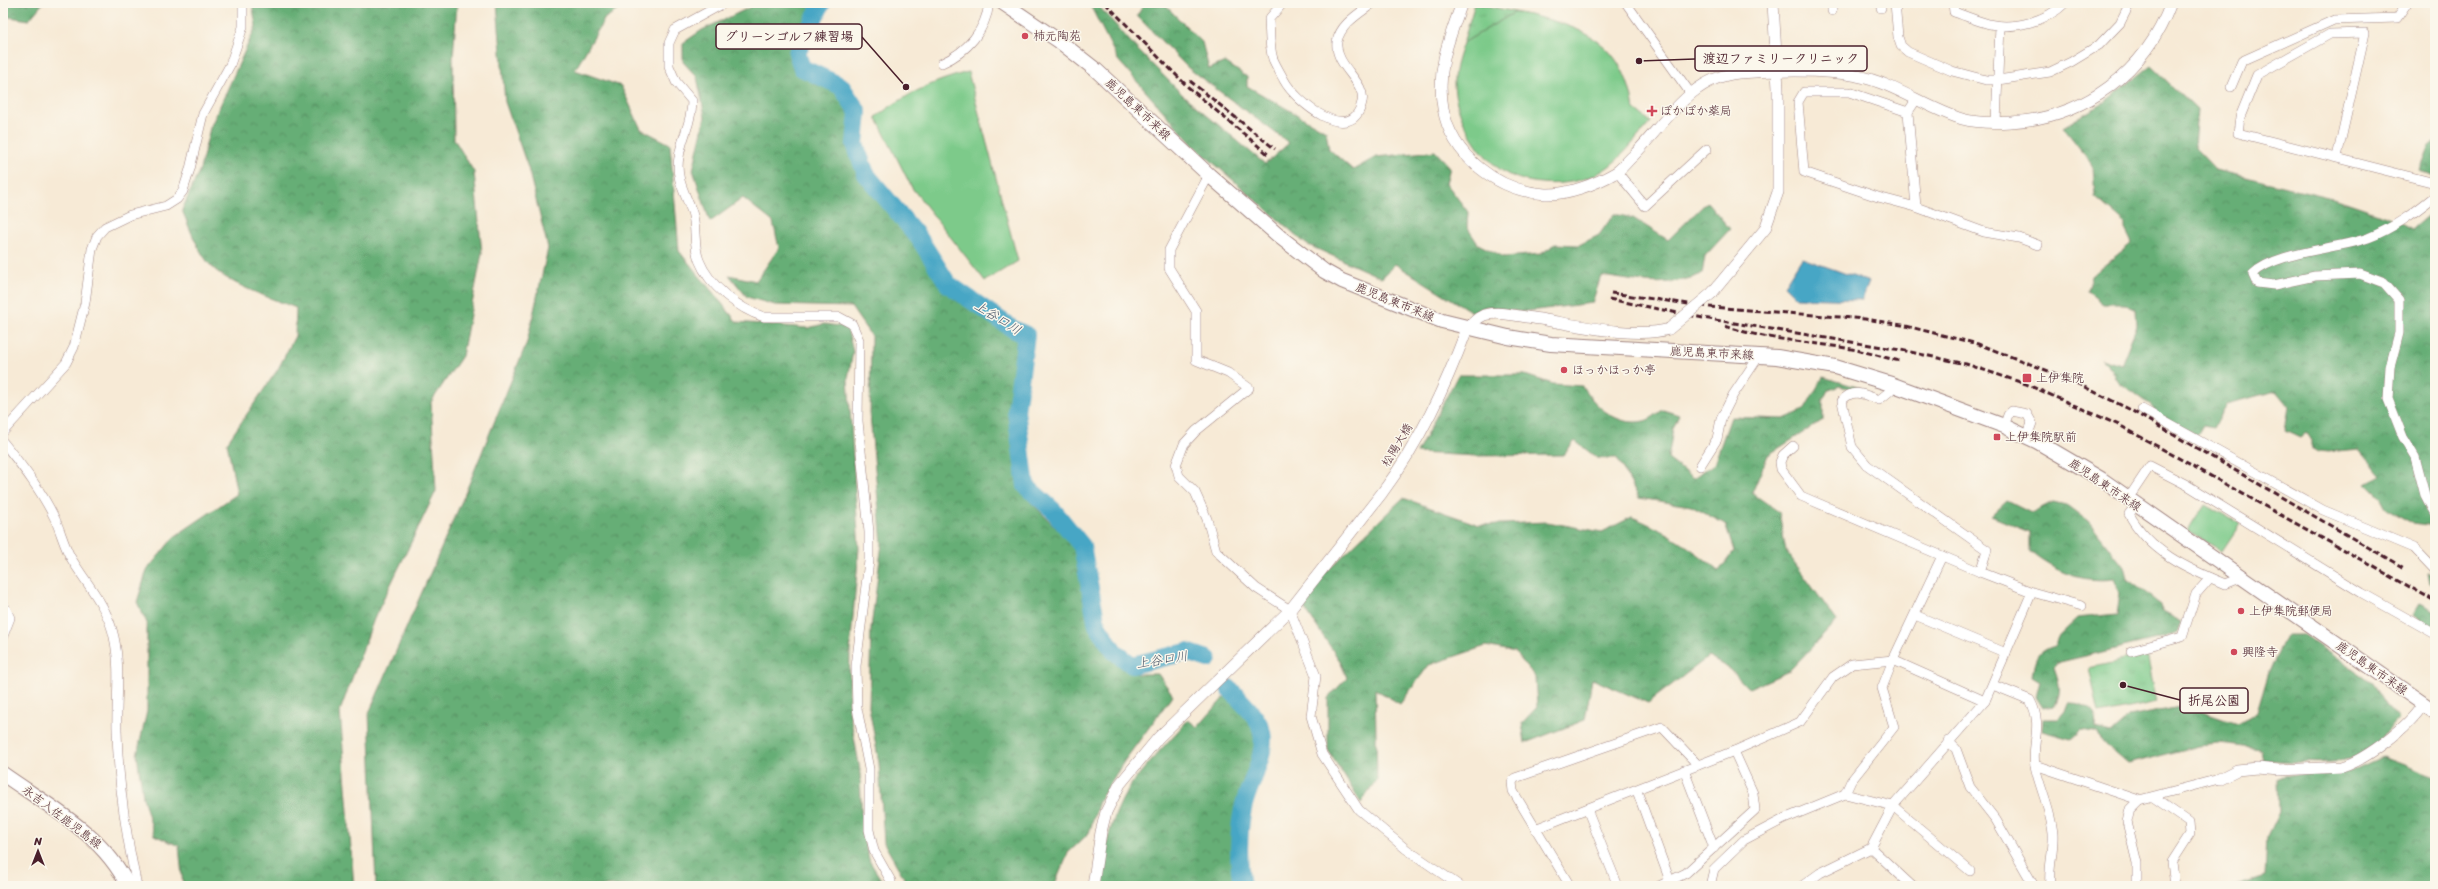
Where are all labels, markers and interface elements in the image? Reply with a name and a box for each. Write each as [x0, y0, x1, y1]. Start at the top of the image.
callout: グリーンゴルフ練習場 [716, 24, 862, 49]
text: グリーンゴルフ練習場 [725, 25, 853, 48]
place label: 柿元陶苑 [1033, 25, 1081, 47]
marker: 柿元陶苑 [1020, 31, 1030, 41]
callout: 渡辺ファミリークリニック [1695, 46, 1867, 71]
text: 渡辺ファミリークリニック [1703, 47, 1859, 70]
street label: 鹿児島東市来線 [1100, 72, 1176, 146]
place label: ぽかぽか薬局 [1660, 100, 1732, 122]
marker: ぽかぽか薬局 [1647, 106, 1657, 116]
street label: 鹿児島東市来線 [1352, 276, 1438, 328]
water label: 上谷口川 [970, 294, 1026, 341]
street label: 鹿児島東市来線 [1669, 340, 1755, 366]
place label: ほっかほっか亭 [1572, 359, 1656, 381]
marker: ほっかほっか亭 [1559, 365, 1569, 375]
place label: 上伊集院 [2036, 367, 2084, 389]
marker: 上伊集院 [2021, 372, 2033, 384]
street label: 松陽大橋 [1375, 419, 1419, 471]
place label: 上伊集院駅前 [2005, 426, 2077, 448]
marker: 上伊集院駅前 [1992, 432, 2002, 442]
street label: 鹿児島東市来線 [2064, 452, 2146, 518]
place label: 上伊集院郵便局 [2249, 600, 2333, 622]
marker: 上伊集院郵便局 [2236, 606, 2246, 616]
street label: 鹿児島東市来線 [2331, 635, 2413, 701]
place label: 興隆寺 [2242, 641, 2278, 663]
water label: 上谷口川 [1135, 644, 1190, 675]
marker: 興隆寺 [2229, 647, 2239, 657]
callout: 折尾公園 [2180, 688, 2248, 713]
text: 折尾公園 [2188, 689, 2240, 712]
street label: 永吉入佐鹿児島線 [17, 779, 107, 855]
north arrow [18, 831, 58, 871]
text: N [33, 832, 42, 851]

